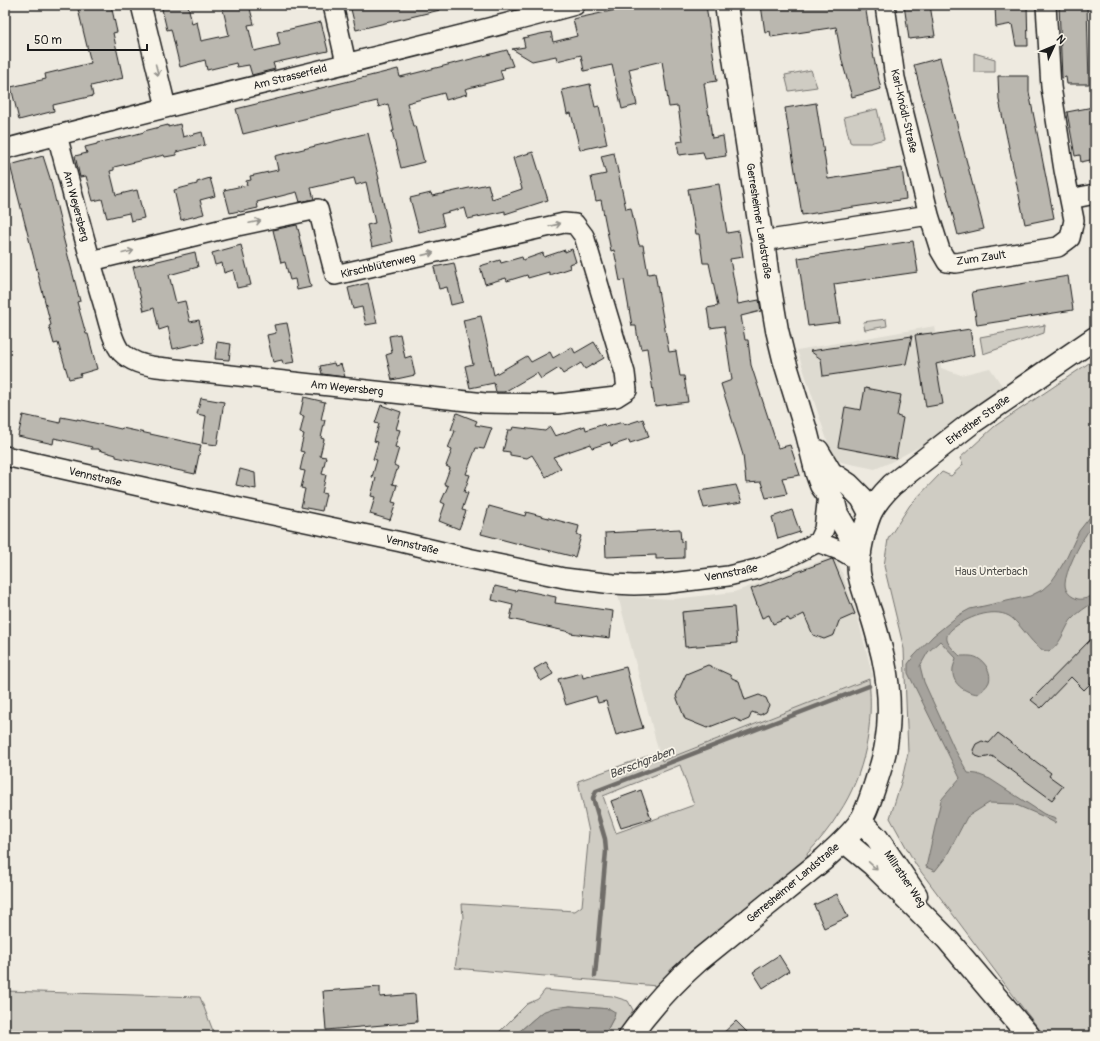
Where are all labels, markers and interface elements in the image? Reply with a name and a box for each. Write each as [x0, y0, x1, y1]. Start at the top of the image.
scale bar [28, 26, 147, 52]
north arrow [1034, 26, 1074, 66]
text: N [1054, 32, 1068, 47]
text: 50 m [34, 33, 62, 48]
street label: Am Strasserfeld [252, 62, 328, 92]
one-way arrow [153, 63, 161, 76]
street label: Karl-Knödl-Straße [888, 68, 920, 155]
street label: Gerresheimer Landstraße [743, 162, 775, 280]
street label: Am Weyersberg [60, 169, 92, 243]
one-way arrow [248, 218, 261, 226]
one-way arrow [548, 221, 561, 228]
one-way arrow [122, 248, 135, 255]
street label: Zum Zault [955, 248, 1007, 268]
one-way arrow [421, 250, 434, 257]
street label: Kirschblütenweg [339, 251, 417, 281]
street label: Am Weyersberg [310, 378, 384, 398]
street label: Erkrather Straße [944, 392, 1013, 447]
street label: Vennstraße [67, 465, 123, 490]
street label: Vennstraße [384, 533, 440, 558]
street label: Vennstraße [703, 561, 759, 585]
park label: Haus Unterbach [954, 565, 1028, 578]
water label: Berschgraben [607, 743, 678, 782]
street label: Gerresheimer Landstraße [744, 840, 842, 926]
street label: Millrather Weg [881, 848, 929, 910]
one-way arrow [868, 861, 878, 871]

